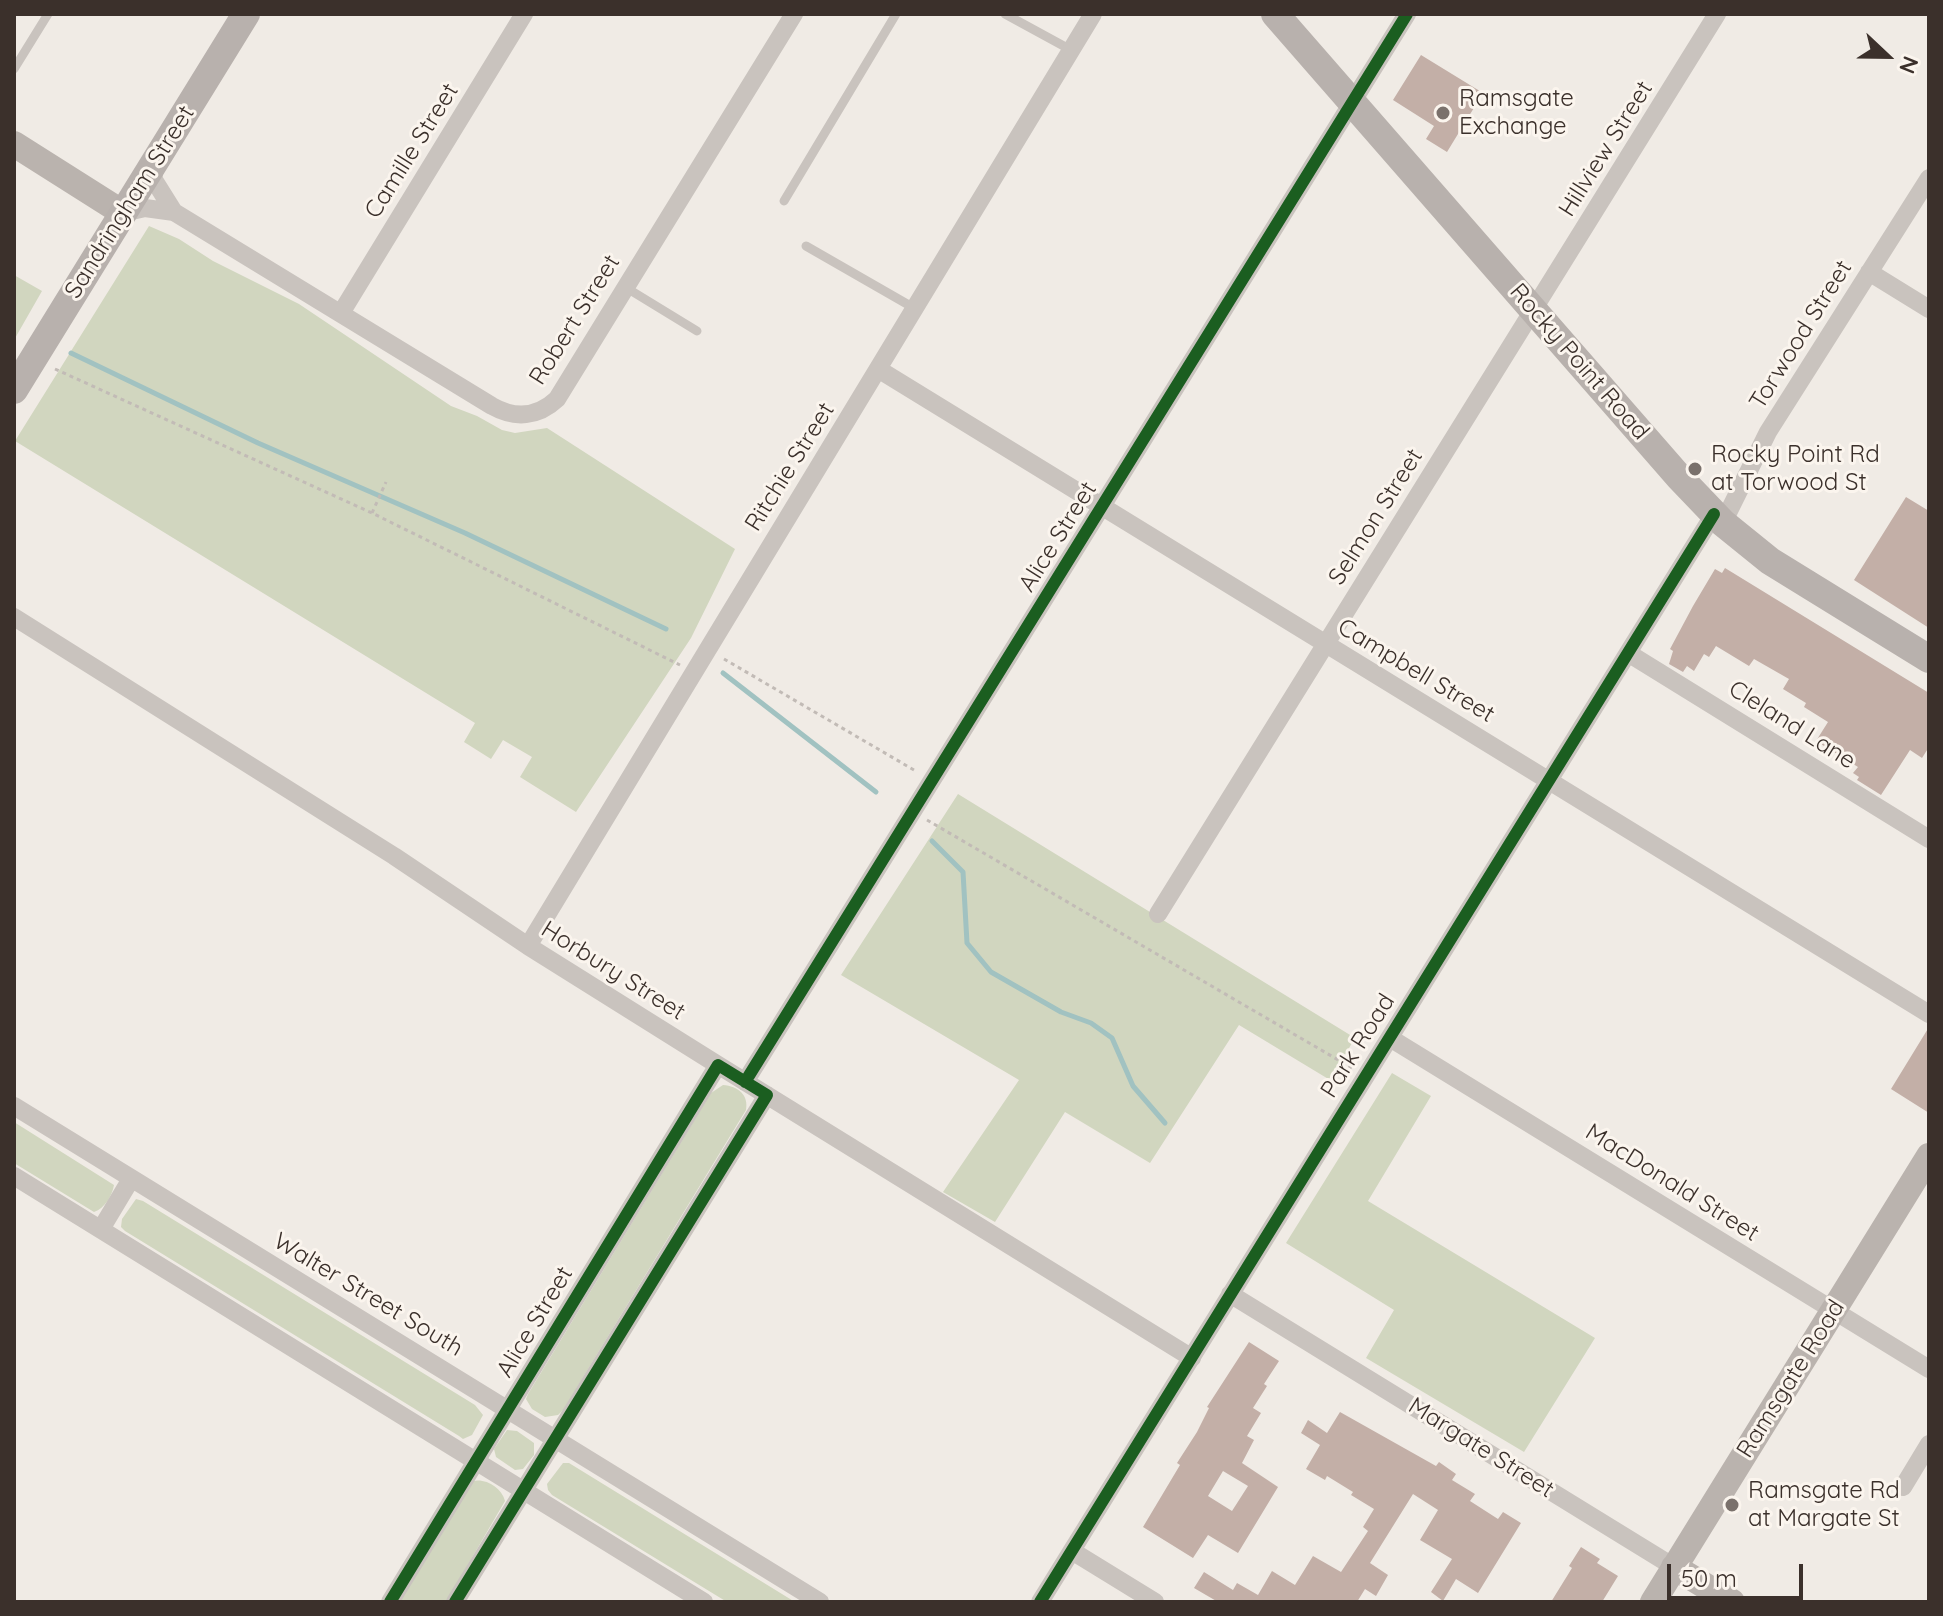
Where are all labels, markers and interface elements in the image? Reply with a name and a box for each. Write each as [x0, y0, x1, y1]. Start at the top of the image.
north arrow [1847, 16, 1927, 96]
text: N [1893, 52, 1925, 78]
street label: Hillview Street [1553, 76, 1659, 222]
street label: Camille Street [359, 78, 465, 224]
place label: Ramsgate Exchange [1459, 85, 1574, 141]
street label: Sandringham Street [59, 100, 201, 304]
marker: Ramsgate Exchange [1434, 104, 1452, 122]
street label: Robert Street [524, 250, 626, 390]
street label: Torwood Street [1744, 255, 1858, 415]
street label: Rocky Point Road [1503, 278, 1655, 446]
street label: Ritchie Street [739, 397, 841, 537]
place label: Rocky Point Rd at Torwood St [1711, 441, 1880, 497]
street label: Selmon Street [1323, 444, 1429, 590]
marker: Rocky Point Rd at Torwood St [1686, 460, 1704, 478]
street label: Alice Street [1013, 477, 1103, 597]
street label: Campbell Street [1332, 613, 1500, 729]
street label: Cleland Lane [1723, 675, 1861, 775]
street label: Horbury Street [536, 915, 690, 1027]
street label: Park Road [1315, 989, 1401, 1103]
street label: MacDonald Street [1580, 1118, 1764, 1248]
street label: Walter Street South [268, 1227, 468, 1363]
street label: Alice Street [491, 1261, 579, 1383]
street label: Ramsgate Road [1731, 1295, 1851, 1463]
street label: Margate Street [1403, 1392, 1559, 1504]
place label: Ramsgate Rd at Margate St [1748, 1477, 1900, 1533]
marker: Ramsgate Rd at Margate St [1723, 1496, 1741, 1514]
scale bar [1671, 1548, 1807, 1598]
text: 50 m [1681, 1563, 1737, 1593]

